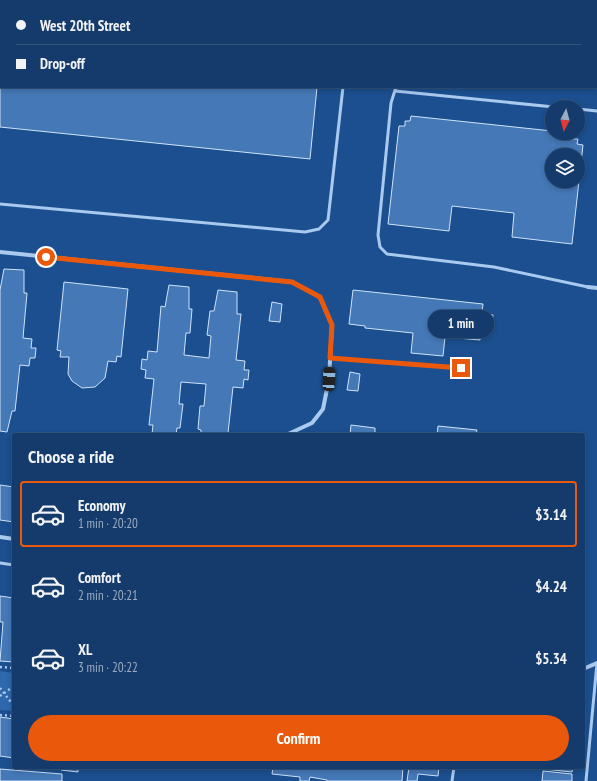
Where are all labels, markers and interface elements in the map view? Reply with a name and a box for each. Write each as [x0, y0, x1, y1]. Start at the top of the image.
text: West 20th Street [40, 16, 130, 35]
text: Drop-off [40, 54, 85, 73]
north arrow [545, 100, 585, 140]
map controls [545, 100, 585, 188]
button: layers [545, 148, 585, 188]
route start [37, 248, 55, 266]
callout: 1 min [428, 310, 494, 338]
text: 1 min [448, 315, 474, 332]
route end [452, 359, 470, 377]
car [322, 367, 336, 391]
text: Choose a ride [28, 445, 114, 468]
icon: car [30, 496, 66, 532]
text: Economy [78, 496, 126, 515]
text: $3.14 [535, 505, 567, 524]
text: 1 min · 20:20 [78, 515, 138, 532]
icon: car [30, 568, 66, 604]
text: Comfort [78, 568, 121, 587]
text: $4.24 [535, 577, 567, 596]
text: 2 min · 20:21 [78, 587, 138, 604]
icon: car [30, 640, 66, 676]
text: XL [78, 640, 92, 659]
text: $5.34 [535, 649, 567, 668]
text: 3 min · 20:22 [78, 659, 138, 676]
button: Confirm [28, 715, 569, 761]

